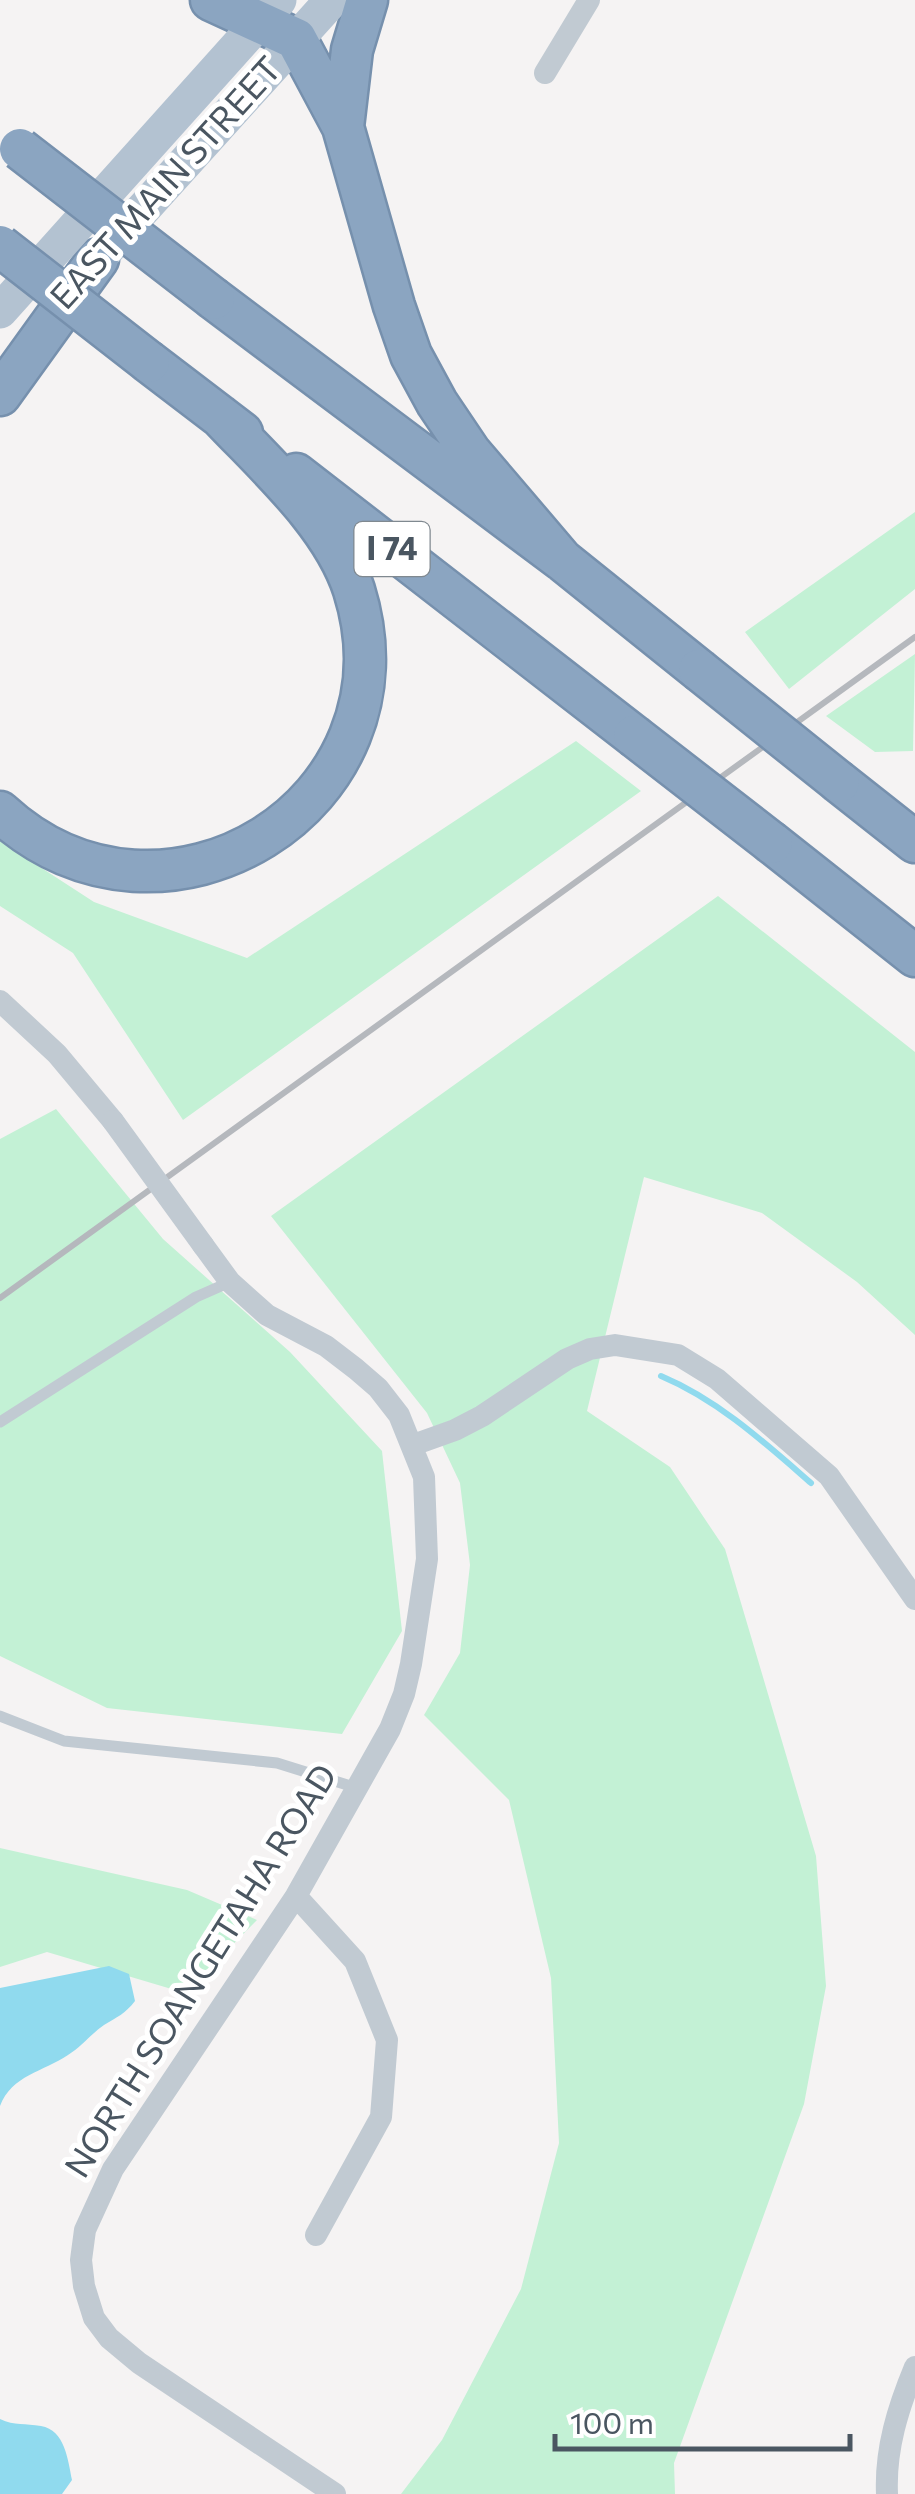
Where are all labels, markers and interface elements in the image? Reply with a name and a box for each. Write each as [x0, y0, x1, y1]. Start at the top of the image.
street label: EAST MAIN STREET [40, 46, 289, 316]
road number: I 74 [354, 522, 430, 576]
street label: NORTH SOANGETAHA ROAD [54, 1755, 344, 2184]
scale bar [555, 2389, 850, 2451]
text: 100 m [570, 2403, 654, 2440]

